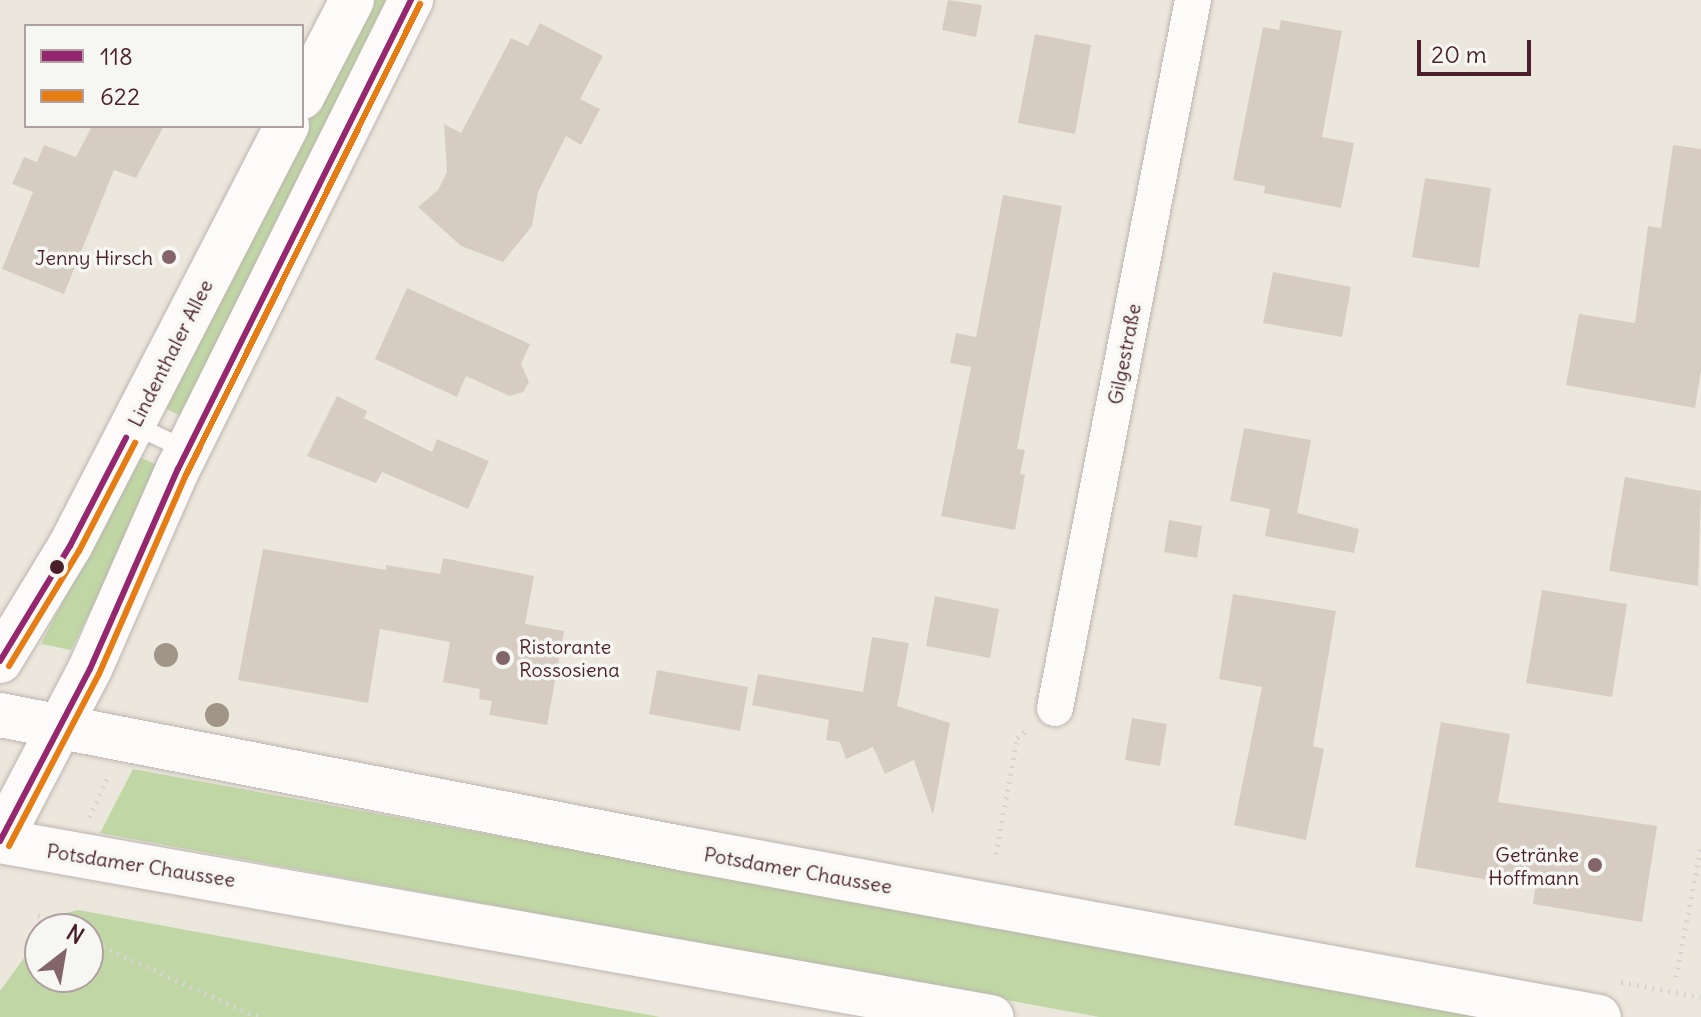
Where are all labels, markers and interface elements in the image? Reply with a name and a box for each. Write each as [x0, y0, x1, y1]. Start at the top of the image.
legend [24, 24, 304, 128]
scale bar [1421, 24, 1535, 74]
text: 20 m [1431, 39, 1487, 69]
text: 118 [100, 41, 133, 71]
text: 622 [100, 81, 140, 111]
place label: Jenny Hirsch [35, 245, 153, 269]
marker: Jenny Hirsch [160, 248, 178, 266]
street label: Lindenthaler Allee [123, 275, 217, 431]
street label: Gilgestraße [1102, 302, 1146, 406]
unlabelled marker [49, 559, 65, 575]
place label: Ristorante Rossosiena [519, 634, 620, 681]
marker: Ristorante Rossosiena [494, 649, 512, 667]
street label: Potsdamer Chaussee [45, 838, 237, 892]
street label: Potsdamer Chaussee [702, 842, 894, 898]
place label: Getränke Hoffmann [1488, 842, 1579, 889]
marker: Getränke Hoffmann [1586, 856, 1604, 874]
north arrow [24, 913, 104, 993]
text: N [62, 918, 89, 950]

